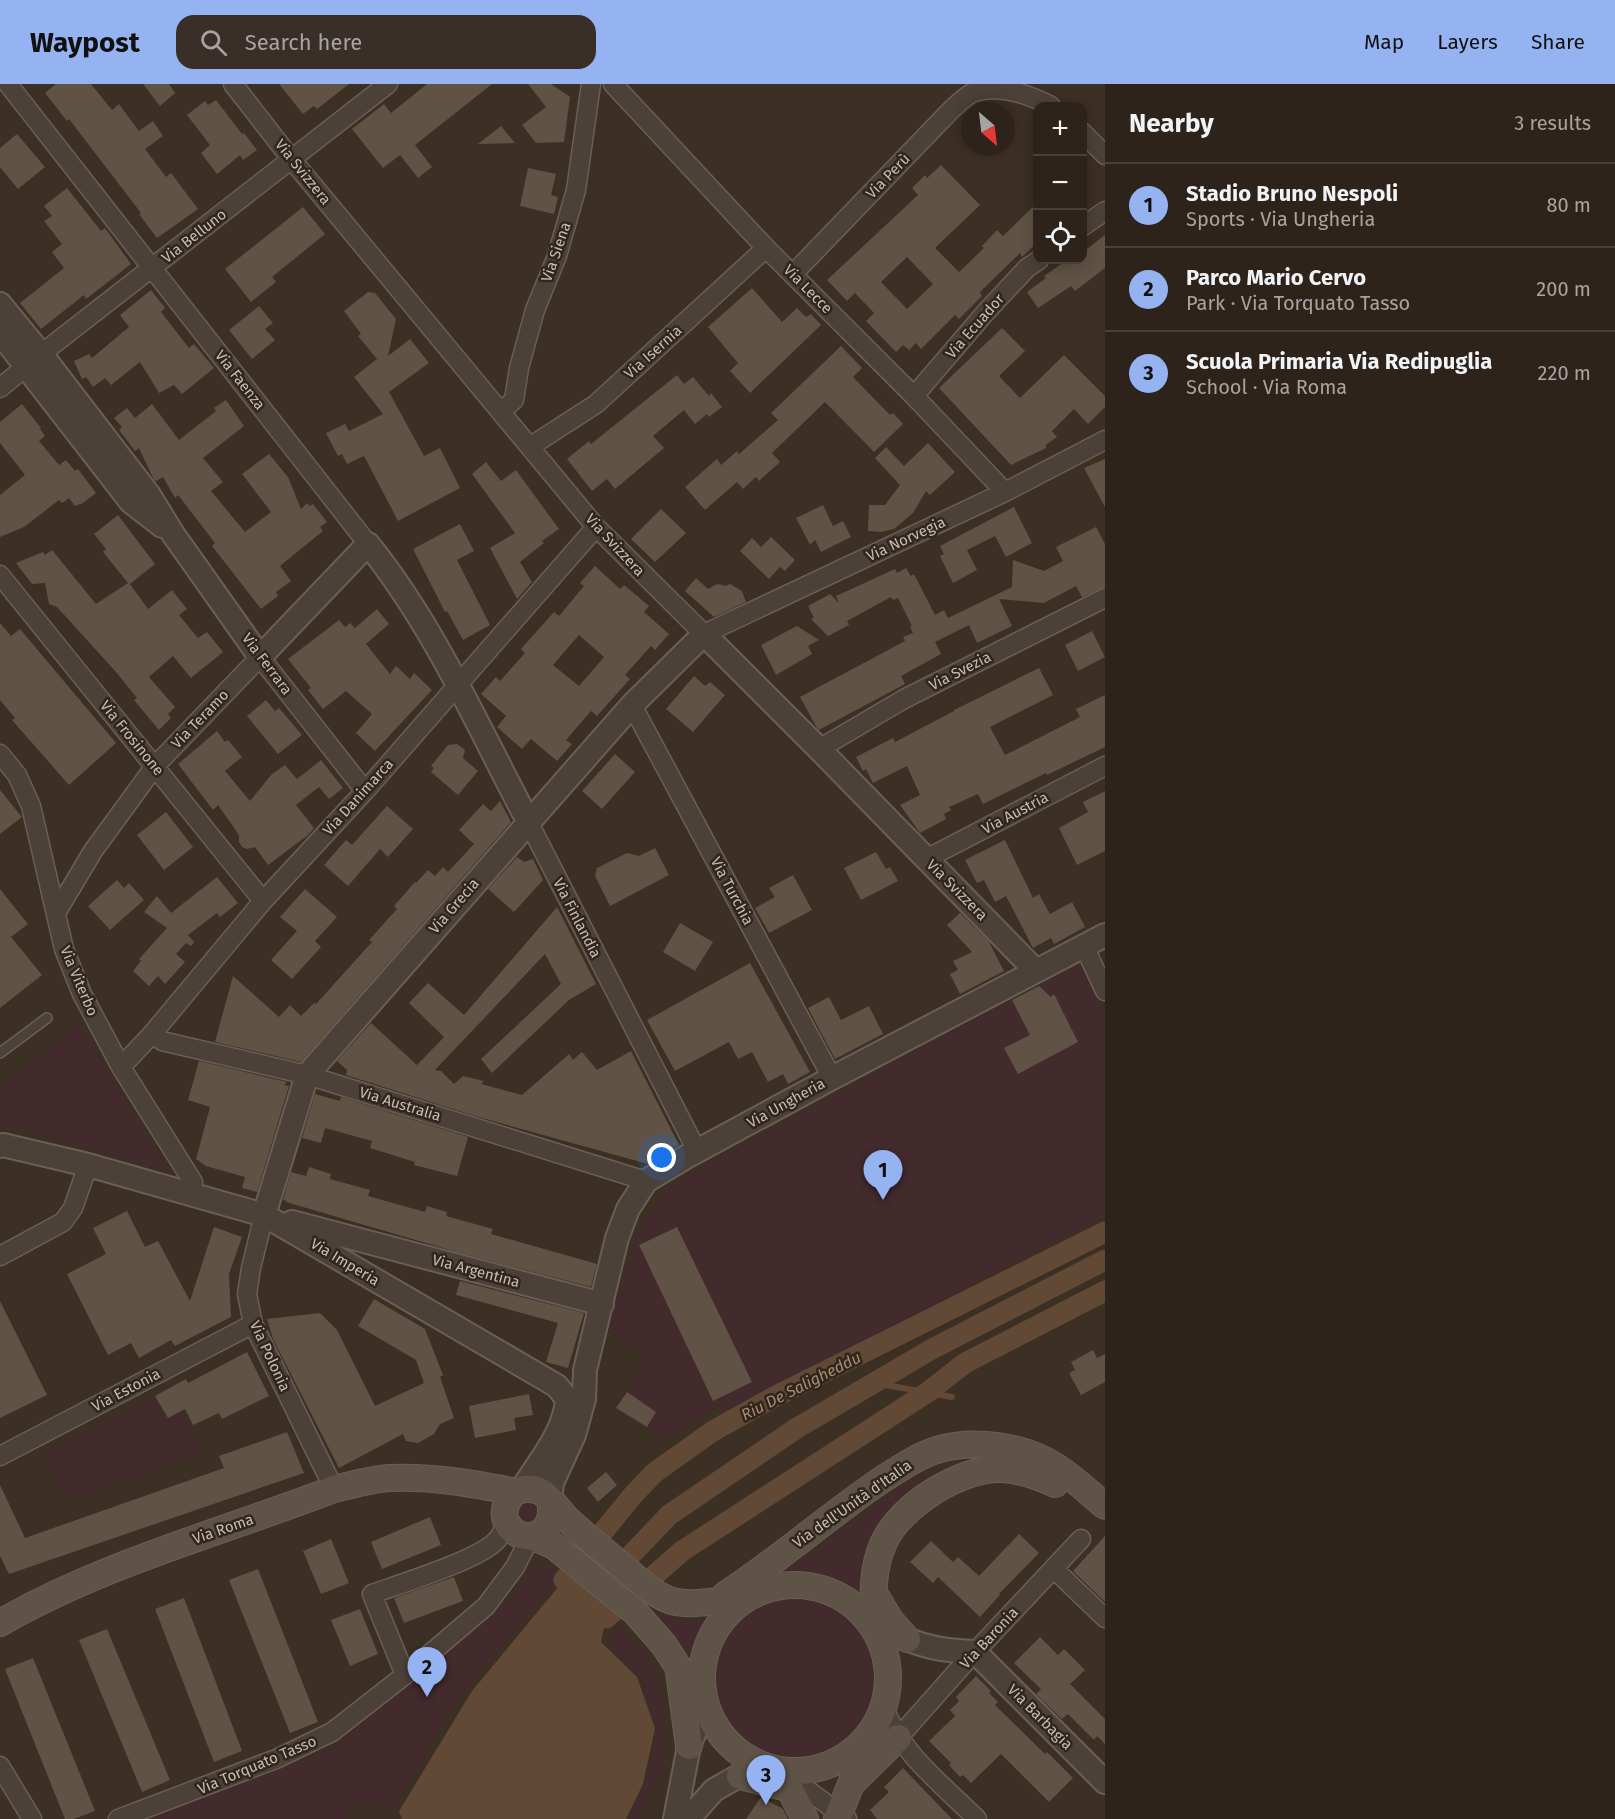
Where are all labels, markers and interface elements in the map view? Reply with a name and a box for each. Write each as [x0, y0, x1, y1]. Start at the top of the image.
search box [176, 15, 596, 69]
text: Waypost [30, 26, 140, 59]
icon: search [197, 26, 230, 59]
text: Search here [245, 29, 362, 56]
text: Map [1364, 29, 1404, 55]
text: Layers [1437, 29, 1498, 55]
text: Share [1531, 29, 1585, 55]
north arrow [961, 102, 1015, 156]
map controls [1033, 102, 1087, 264]
button: + [1033, 102, 1087, 156]
text: Nearby [1129, 108, 1214, 139]
text: 3 results [1514, 111, 1591, 135]
street label: Via Svizzera [271, 136, 335, 208]
street label: Via Perù [862, 150, 914, 202]
button: − [1033, 156, 1087, 210]
text: Stadio Bruno Nespoli [1186, 180, 1398, 207]
text: 1 [1144, 193, 1153, 217]
text: 80 m [1546, 193, 1591, 217]
street label: Via Belluno [158, 205, 230, 267]
text: Sports · Via Ungheria [1186, 207, 1375, 231]
button: locate [1033, 210, 1087, 264]
street label: Via Siena [537, 220, 575, 284]
street label: Via Lecce [780, 261, 836, 317]
text: Parco Mario Cervo [1186, 264, 1366, 291]
text: 2 [1143, 277, 1154, 301]
text: 200 m [1536, 277, 1591, 301]
street label: Via Ecuador [942, 290, 1008, 362]
text: Park · Via Torquato Tasso [1186, 291, 1410, 315]
street label: Via Isernia [620, 321, 686, 383]
street label: Via Faenza [211, 347, 269, 413]
text: Scuola Primaria Via Redipuglia [1186, 348, 1492, 375]
text: 3 [1143, 361, 1154, 385]
text: 220 m [1538, 361, 1591, 385]
text: School · Via Roma [1186, 375, 1347, 399]
street label: Via Svizzera [581, 510, 649, 580]
street label: Via Norvegia [864, 513, 948, 565]
street label: Via Ferrara [238, 630, 296, 698]
street label: Via Svezia [926, 648, 994, 694]
street label: Via Teramo [168, 686, 232, 752]
street label: Via Frosinone [96, 697, 168, 779]
street label: Via Danimarca [319, 755, 397, 839]
street label: Via Austria [979, 788, 1051, 838]
street label: Via Turchia [707, 854, 757, 928]
street label: Via Svizzera [923, 856, 991, 924]
street label: Via Grecia [425, 875, 483, 937]
street label: Via Finlandia [549, 875, 605, 961]
street label: Via Viterbo [56, 943, 102, 1019]
street label: Via Ungheria [744, 1074, 828, 1132]
street label: Via Australia [357, 1083, 443, 1125]
your location [647, 1143, 676, 1172]
pin: 1 [864, 1150, 902, 1200]
street label: Via Imperia [307, 1234, 383, 1290]
street label: Via Argentina [430, 1251, 522, 1291]
street label: Via Polonia [246, 1318, 294, 1394]
water label: Riu De Saligheddu [738, 1348, 864, 1424]
street label: Via Estonia [89, 1364, 163, 1416]
street label: Via dell'Unità d'Italia [789, 1456, 915, 1552]
street label: Via Roma [190, 1510, 256, 1548]
street label: Via Baronia [956, 1604, 1022, 1672]
pin: 2 [408, 1648, 446, 1697]
street label: Via Barbagia [1004, 1681, 1076, 1753]
street label: Via Torquato Tasso [195, 1732, 319, 1798]
pin: 3 [746, 1756, 786, 1805]

